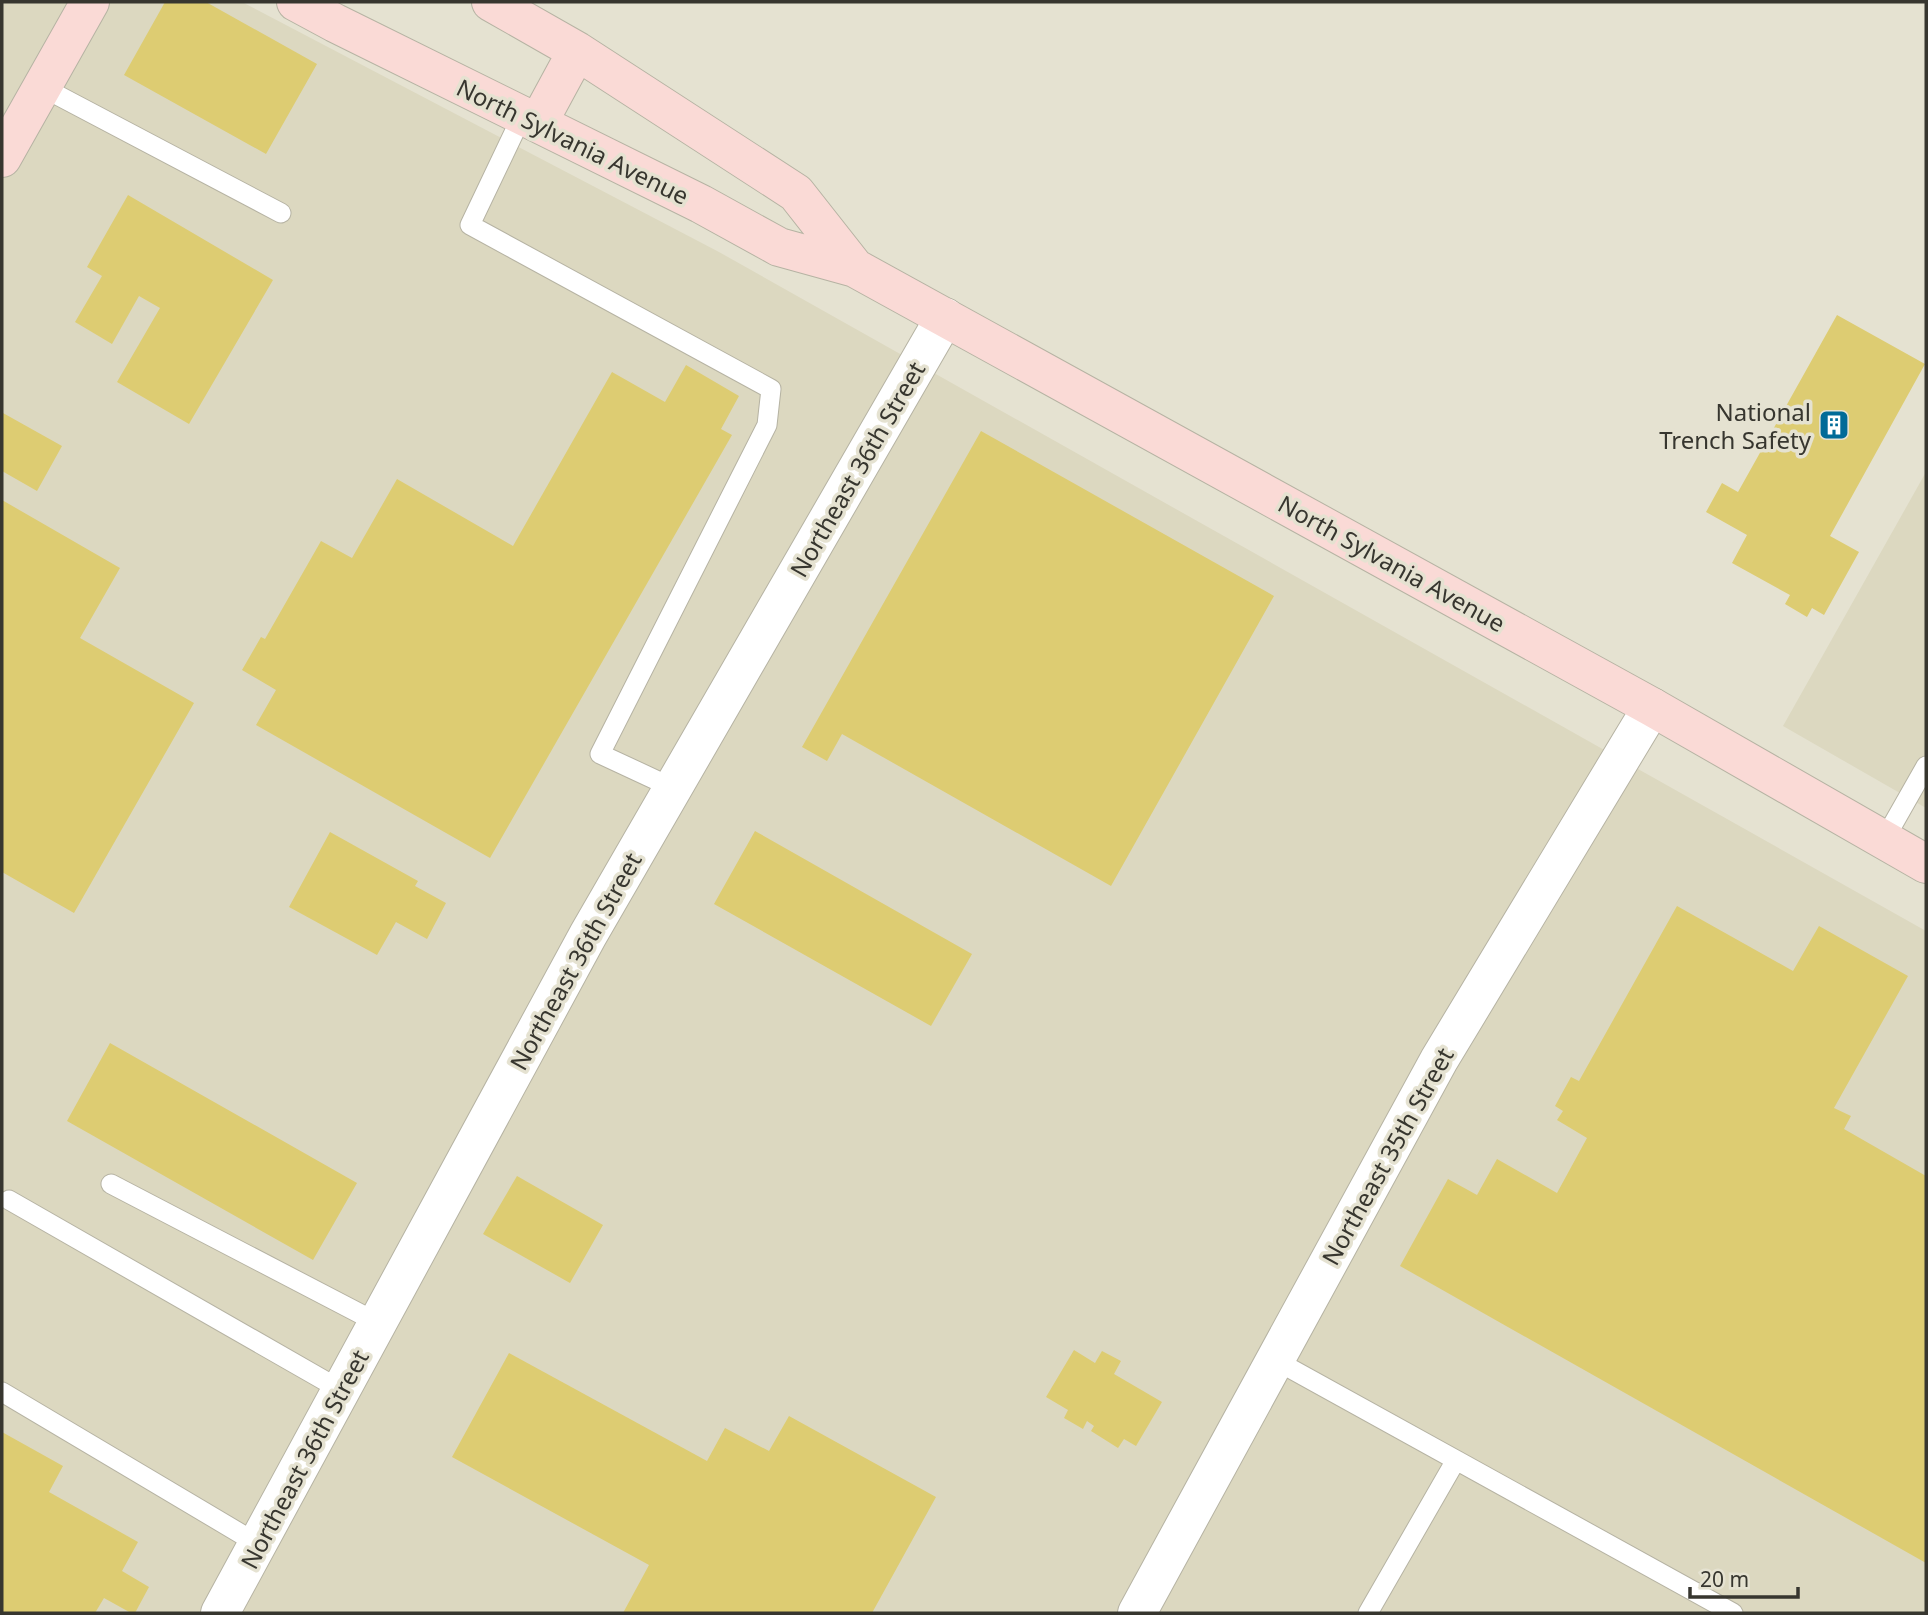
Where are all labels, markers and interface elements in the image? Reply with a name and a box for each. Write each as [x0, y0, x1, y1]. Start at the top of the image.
street label: North Sylvania Avenue [451, 70, 695, 212]
street label: Northeast 36th Street [782, 355, 932, 583]
place label: National Trench Safety [1659, 395, 1812, 456]
building icon: National Trench Safety [1817, 408, 1851, 442]
street label: North Sylvania Avenue [1273, 487, 1511, 639]
street label: Northeast 36th Street [501, 846, 649, 1076]
street label: Northeast 35th Street [1313, 1041, 1461, 1271]
street label: Northeast 36th Street [232, 1343, 376, 1574]
scale bar [1690, 1556, 1798, 1600]
text: 20 m [1700, 1565, 1749, 1593]

